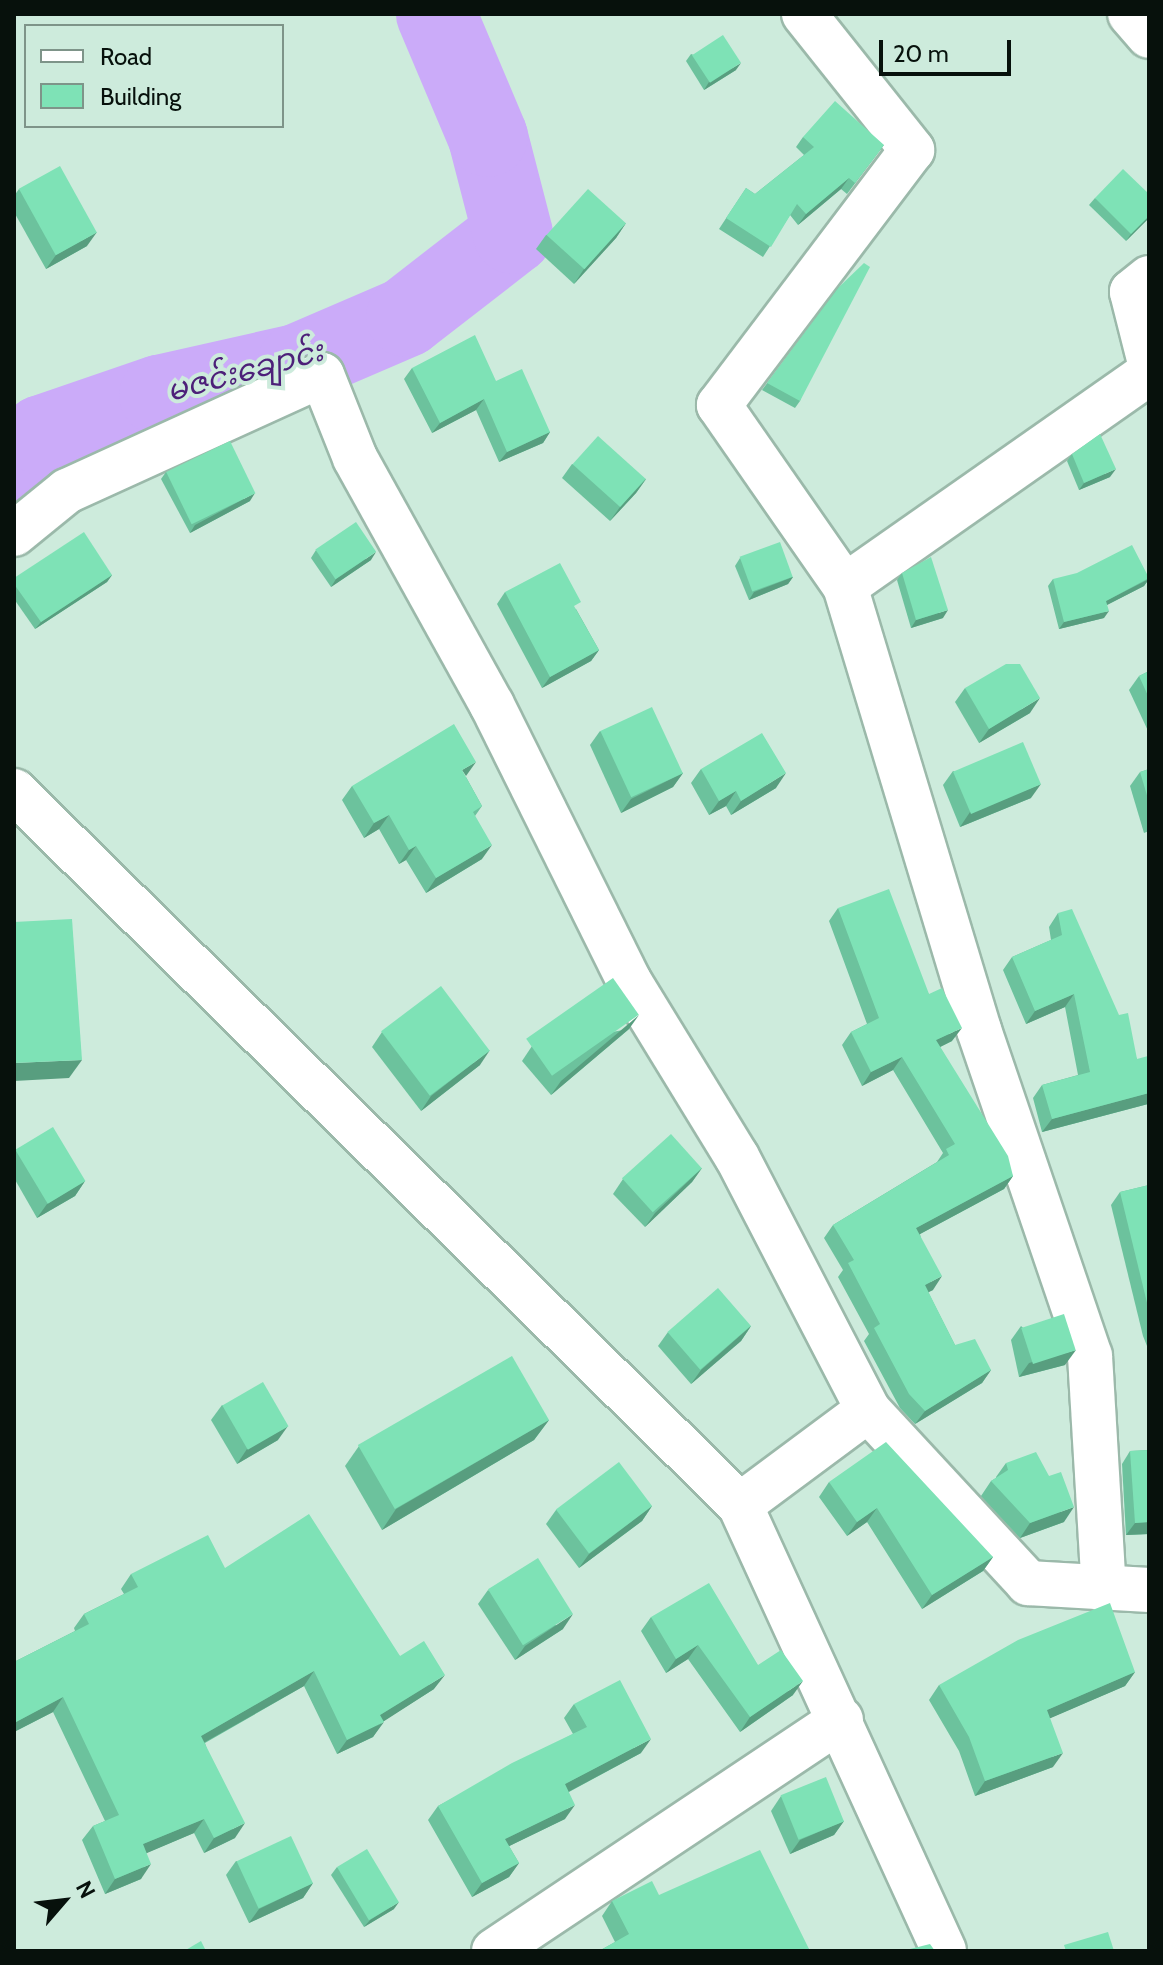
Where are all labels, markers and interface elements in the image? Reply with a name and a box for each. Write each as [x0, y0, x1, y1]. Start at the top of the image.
legend [24, 24, 284, 128]
scale bar [883, 24, 1015, 74]
text: 20 m [893, 39, 949, 68]
text: Road [100, 42, 152, 71]
text: Building [100, 82, 181, 111]
water label: မဇင်းချောင်း [163, 333, 327, 409]
north arrow [24, 1861, 104, 1941]
text: N [70, 1876, 101, 1903]

